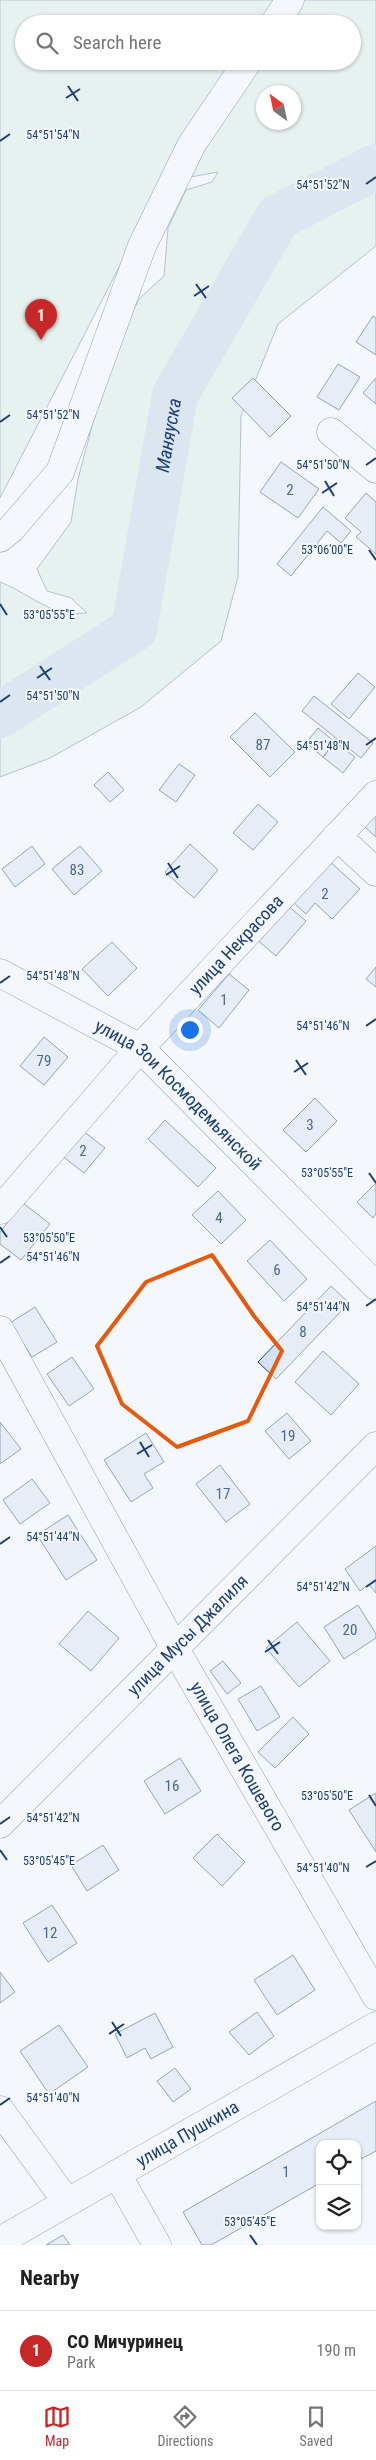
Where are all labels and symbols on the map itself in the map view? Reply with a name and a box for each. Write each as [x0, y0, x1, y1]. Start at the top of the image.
north arrow [256, 85, 301, 130]
text: 54°51'54"N [26, 128, 80, 142]
text: 54°51'52"N [296, 178, 350, 192]
pin: 1 [25, 299, 57, 340]
water label: Маняуска [151, 396, 186, 474]
text: 54°51'52"N [26, 408, 80, 422]
text: 54°51'50"N [296, 458, 350, 472]
house number: 2 [286, 481, 294, 499]
text: 53°06'00"E [301, 543, 353, 557]
text: 53°05'55"E [23, 608, 75, 622]
text: 54°51'50"N [26, 689, 80, 703]
house number: 87 [256, 736, 270, 754]
text: 54°51'48"N [296, 739, 350, 753]
house number: 83 [70, 861, 84, 879]
house number: 2 [321, 885, 329, 903]
street label: улица Некрасова [184, 890, 287, 999]
text: 54°51'48"N [26, 969, 80, 983]
house number: 1 [220, 991, 228, 1009]
street label: улица Зои Космодемьянской [91, 1015, 266, 1174]
your location [177, 1017, 203, 1043]
text: 54°51'46"N [296, 1019, 350, 1033]
house number: 79 [37, 1052, 51, 1070]
house number: 3 [306, 1116, 314, 1134]
house number: 2 [79, 1142, 87, 1160]
text: 53°05'55"E [301, 1166, 353, 1180]
house number: 4 [215, 1209, 223, 1227]
text: 53°05'50"E [23, 1231, 75, 1245]
text: 54°51'46"N [26, 1250, 80, 1264]
house number: 6 [273, 1261, 281, 1279]
text: 54°51'44"N [296, 1300, 350, 1314]
house number: 8 [299, 1323, 307, 1341]
house number: 19 [281, 1427, 295, 1445]
house number: 17 [216, 1485, 230, 1503]
text: 54°51'44"N [26, 1530, 80, 1544]
street label: улица Мусы Джалиля [123, 1570, 252, 1700]
text: 54°51'42"N [296, 1580, 350, 1594]
house number: 20 [343, 1621, 357, 1639]
street label: улица Олега Кошевого [186, 1678, 289, 1835]
house number: 16 [165, 1777, 179, 1795]
text: 53°05'50"E [301, 1789, 353, 1803]
text: 54°51'42"N [26, 1811, 80, 1825]
text: 53°05'45"E [23, 1854, 75, 1868]
text: 54°51'40"N [296, 1861, 350, 1875]
house number: 12 [43, 1924, 57, 1942]
text: 54°51'40"N [26, 2091, 80, 2105]
street label: улица Пушкина [132, 2096, 242, 2171]
house number: 1 [282, 2163, 290, 2181]
text: 53°05'45"E [224, 2215, 276, 2229]

